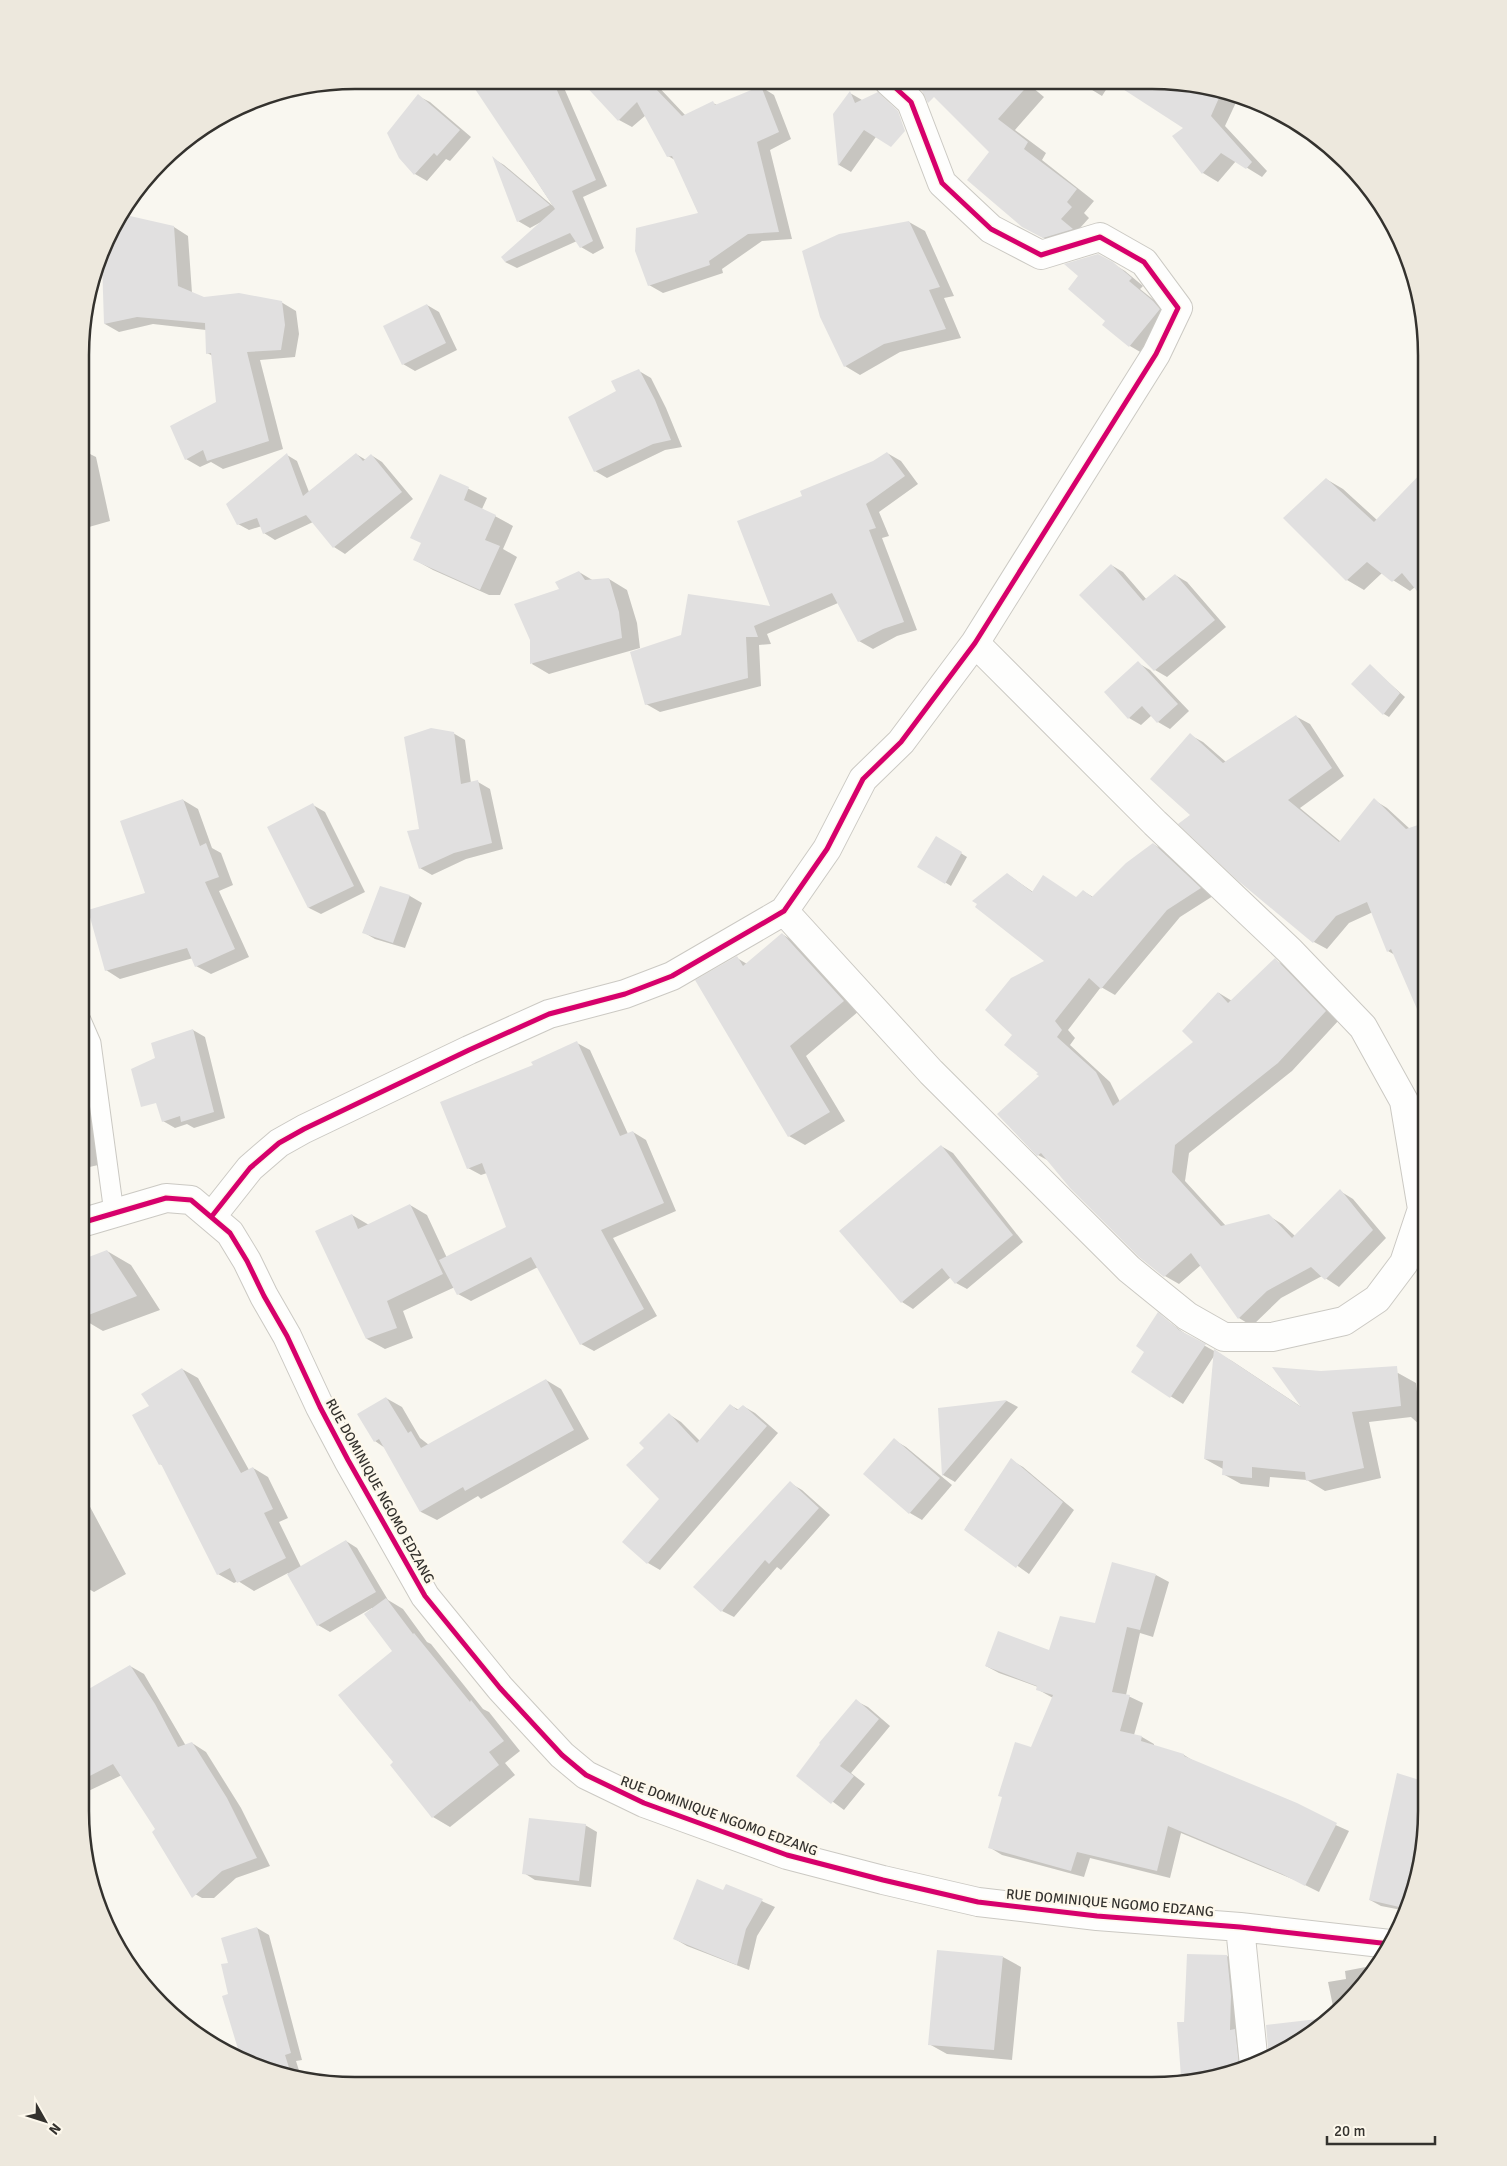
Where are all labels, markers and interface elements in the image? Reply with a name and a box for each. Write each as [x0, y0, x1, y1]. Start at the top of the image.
street label: RUE DOMINIQUE NGOMO EDZANG [322, 1396, 438, 1586]
street label: RUE DOMINIQUE NGOMO EDZANG [618, 1772, 820, 1860]
street label: RUE DOMINIQUE NGOMO EDZANG [1005, 1885, 1215, 1921]
north arrow [20, 2096, 70, 2146]
scale bar [1327, 2114, 1434, 2146]
text: N [45, 2120, 64, 2138]
text: 20 m [1334, 2122, 1365, 2140]

